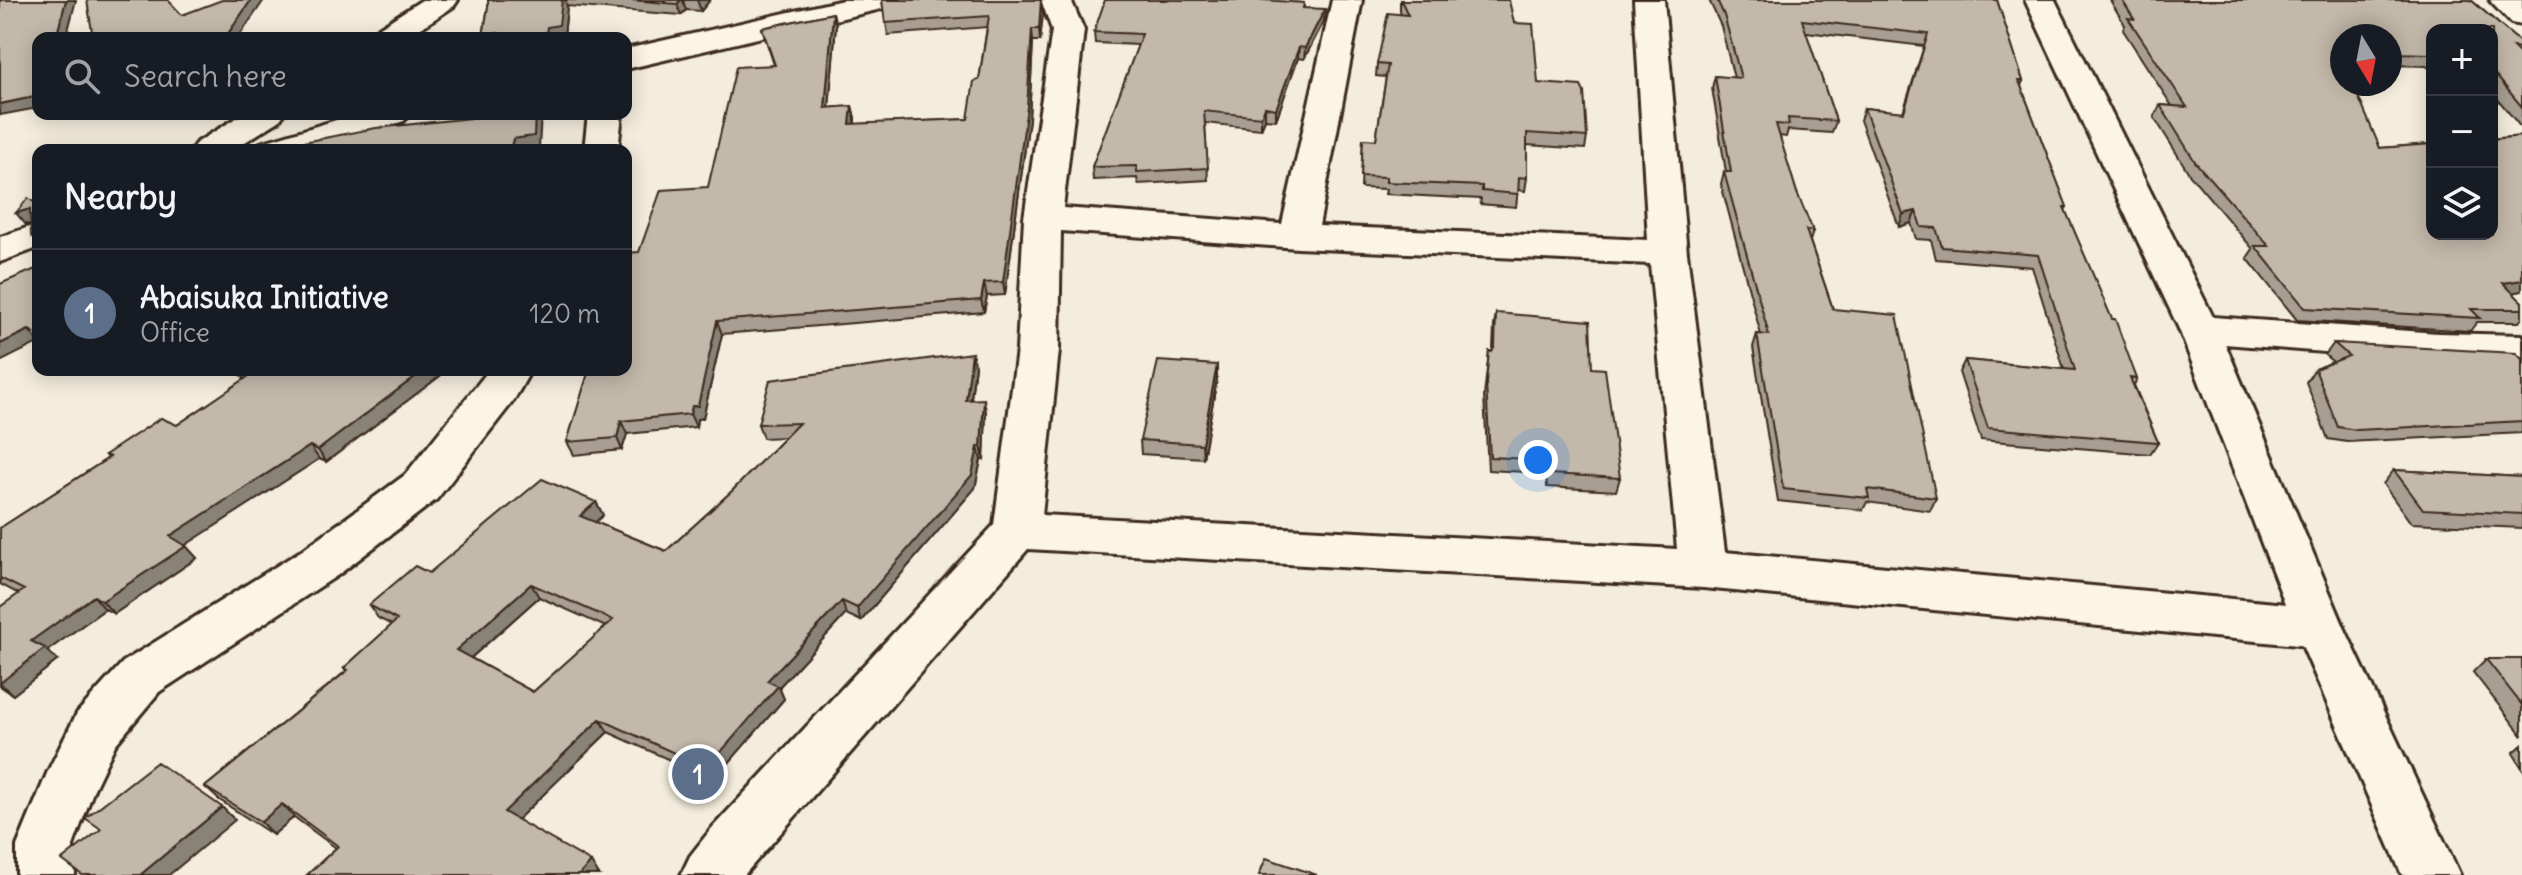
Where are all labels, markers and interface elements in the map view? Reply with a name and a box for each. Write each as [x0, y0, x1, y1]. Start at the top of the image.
north arrow [2330, 24, 2402, 96]
map controls [2426, 24, 2498, 240]
button: + [2426, 24, 2498, 96]
search box [32, 32, 632, 120]
icon: search [60, 54, 104, 98]
text: Search here [124, 57, 287, 95]
button: − [2426, 96, 2498, 168]
button: layers [2426, 168, 2498, 240]
text: Nearby [64, 175, 177, 218]
text: Abaisuka Initiative [140, 278, 389, 316]
text: 1 [85, 297, 95, 330]
text: 120 m [529, 297, 600, 330]
text: Office [140, 316, 210, 349]
your location [1518, 440, 1558, 480]
pin: 1 [672, 744, 724, 804]

